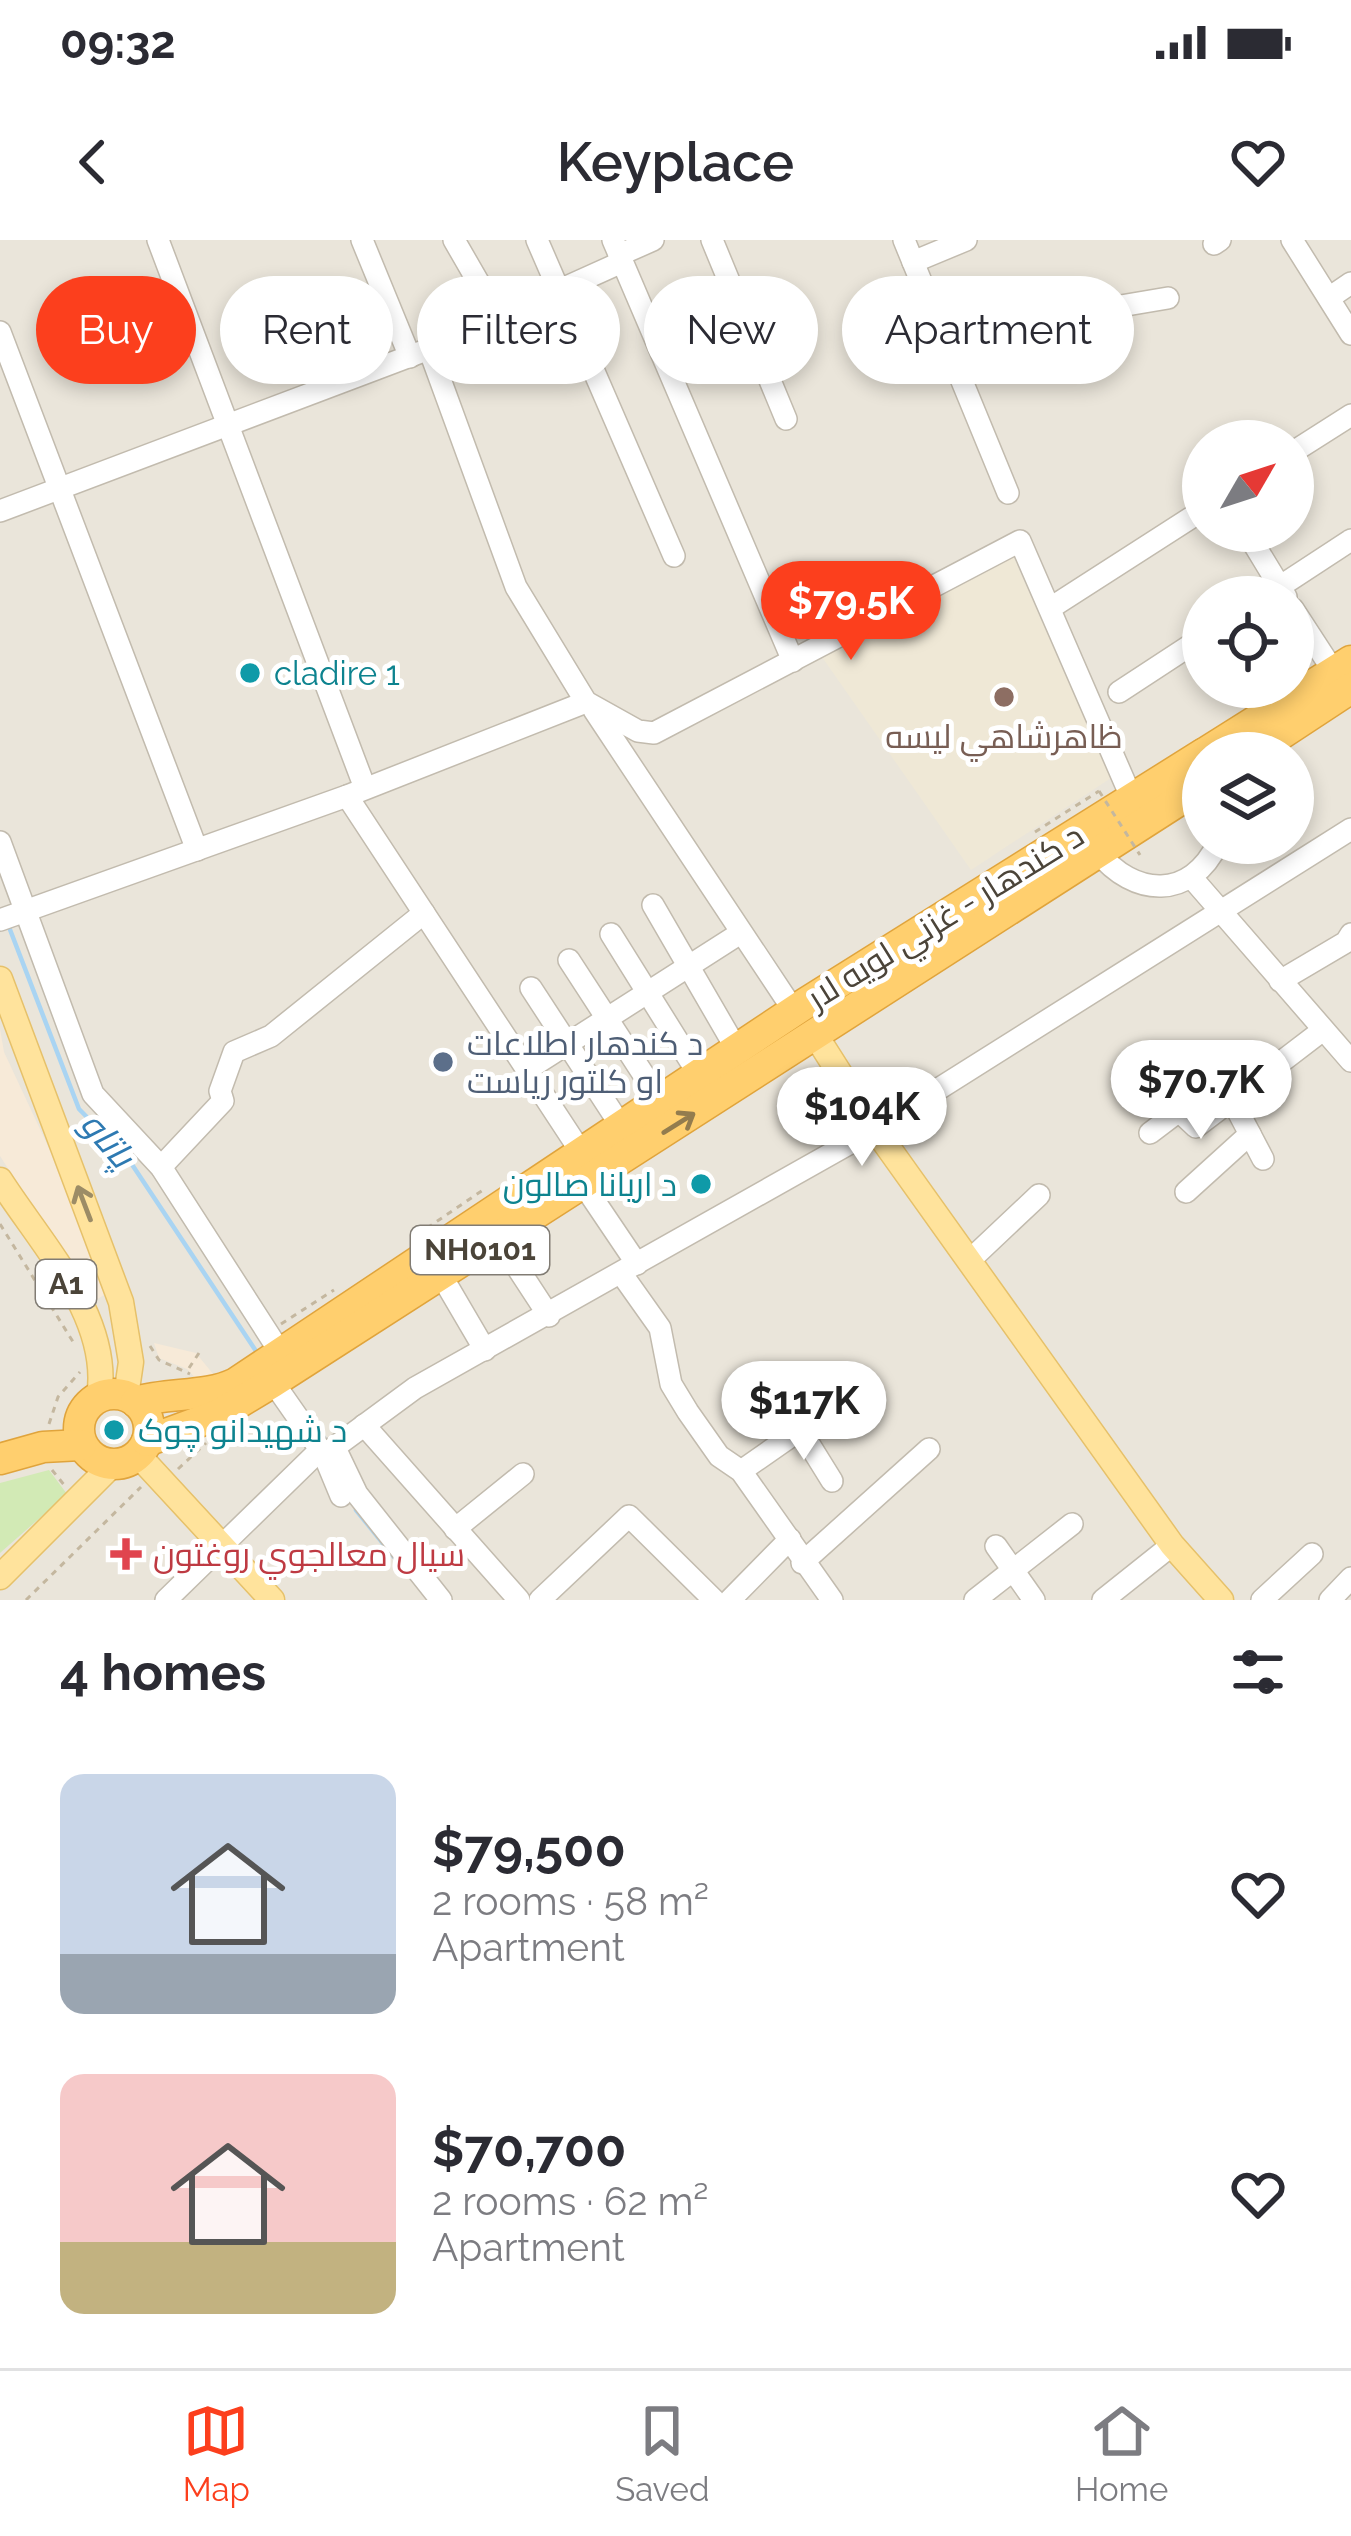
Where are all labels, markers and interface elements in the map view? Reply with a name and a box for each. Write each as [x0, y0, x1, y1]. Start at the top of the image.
text: 09:32 [60, 16, 176, 69]
icon: back [60, 129, 126, 195]
icon: heart [1225, 129, 1291, 195]
text: Keyplace [557, 130, 794, 194]
chip: Buy [36, 276, 196, 384]
chip: Rent [220, 276, 393, 384]
chip: Filters [417, 276, 620, 384]
chip: New [644, 276, 818, 384]
chip: Apartment [842, 276, 1134, 384]
north arrow [1182, 420, 1314, 552]
map controls [1182, 420, 1314, 864]
pin: $79.5K [753, 561, 949, 663]
button: locate [1182, 576, 1314, 708]
text: $79.5K [788, 577, 914, 623]
place label: cladire 1 [274, 654, 400, 693]
marker: cladire 1 [237, 660, 263, 686]
marker: ظاهرشاهي لیسه [991, 684, 1017, 710]
place label: ظاهرشاهي لیسه [885, 717, 1123, 762]
button: layers [1182, 732, 1314, 864]
street label: د کندهار - غزني لويه لار [798, 816, 1094, 1023]
place label: د کندهار اطلاعات او کلتور رياست [467, 1024, 703, 1101]
pin: $70.7K [1103, 1040, 1299, 1142]
marker: د کندهار اطلاعات او کلتور رياست [430, 1049, 456, 1075]
text: $70.7K [1138, 1056, 1264, 1102]
pin: $104K [778, 1067, 946, 1169]
text: $104K [804, 1083, 920, 1129]
water label: پاتاو [69, 1103, 145, 1180]
one-way arrow [661, 1111, 695, 1135]
place label: د اریانا صالون [503, 1165, 677, 1204]
marker: د اریانا صالون [688, 1171, 714, 1197]
one-way arrow [72, 1185, 93, 1222]
road number: NH0101 [411, 1226, 549, 1274]
road number: A1 [36, 1260, 96, 1308]
pin: $117K [720, 1361, 888, 1463]
text: $117K [748, 1377, 860, 1423]
place label: د شهيدانو چوک [138, 1411, 347, 1452]
marker: د شهيدانو چوک [101, 1417, 127, 1443]
place label: سيال معالجوي روغتون [153, 1535, 465, 1580]
marker: سيال معالجوي روغتون [110, 1538, 142, 1570]
icon: filters [1225, 1639, 1291, 1705]
text: 4 homes [60, 1642, 266, 1702]
text: $79,500 [432, 1818, 626, 1878]
icon: home [156, 1822, 300, 1966]
icon: heart [1225, 1861, 1291, 1927]
text: 2 rooms · 58 m² [432, 1878, 709, 1924]
text: Apartment [432, 1924, 625, 1970]
text: $70,700 [432, 2118, 626, 2178]
icon: home [156, 2122, 300, 2266]
icon: heart [1225, 2161, 1291, 2227]
text: 2 rooms · 62 m² [432, 2178, 708, 2224]
text: Apartment [432, 2224, 625, 2270]
tab: Map [183, 2398, 250, 2509]
tab: Saved [615, 2398, 710, 2509]
tab: Home [1075, 2398, 1168, 2509]

